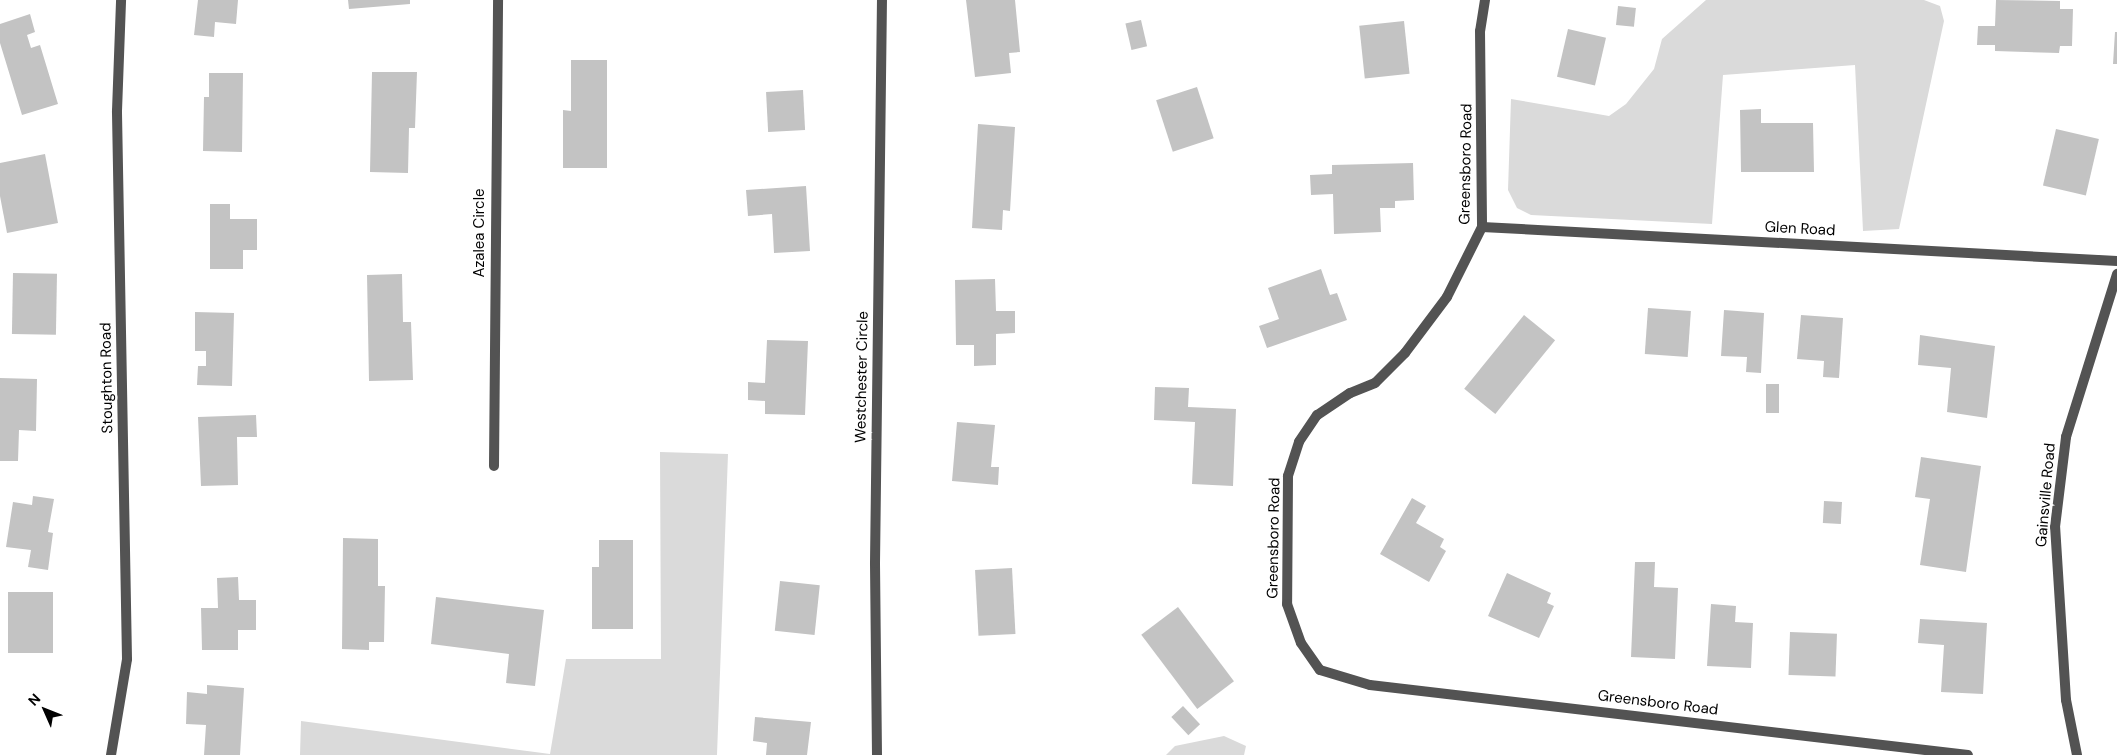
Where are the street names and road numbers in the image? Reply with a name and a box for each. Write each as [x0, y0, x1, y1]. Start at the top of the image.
street label: Greensboro Road [1456, 103, 1476, 225]
street label: Azalea Circle [471, 188, 489, 278]
street label: Glen Road [1764, 218, 1836, 240]
street label: Westchester Circle [852, 311, 872, 443]
street label: Stoughton Road [97, 322, 117, 434]
street label: Gainsville Road [2032, 442, 2060, 548]
street label: Greensboro Road [1264, 477, 1284, 599]
street label: Greensboro Road [1597, 687, 1719, 719]

